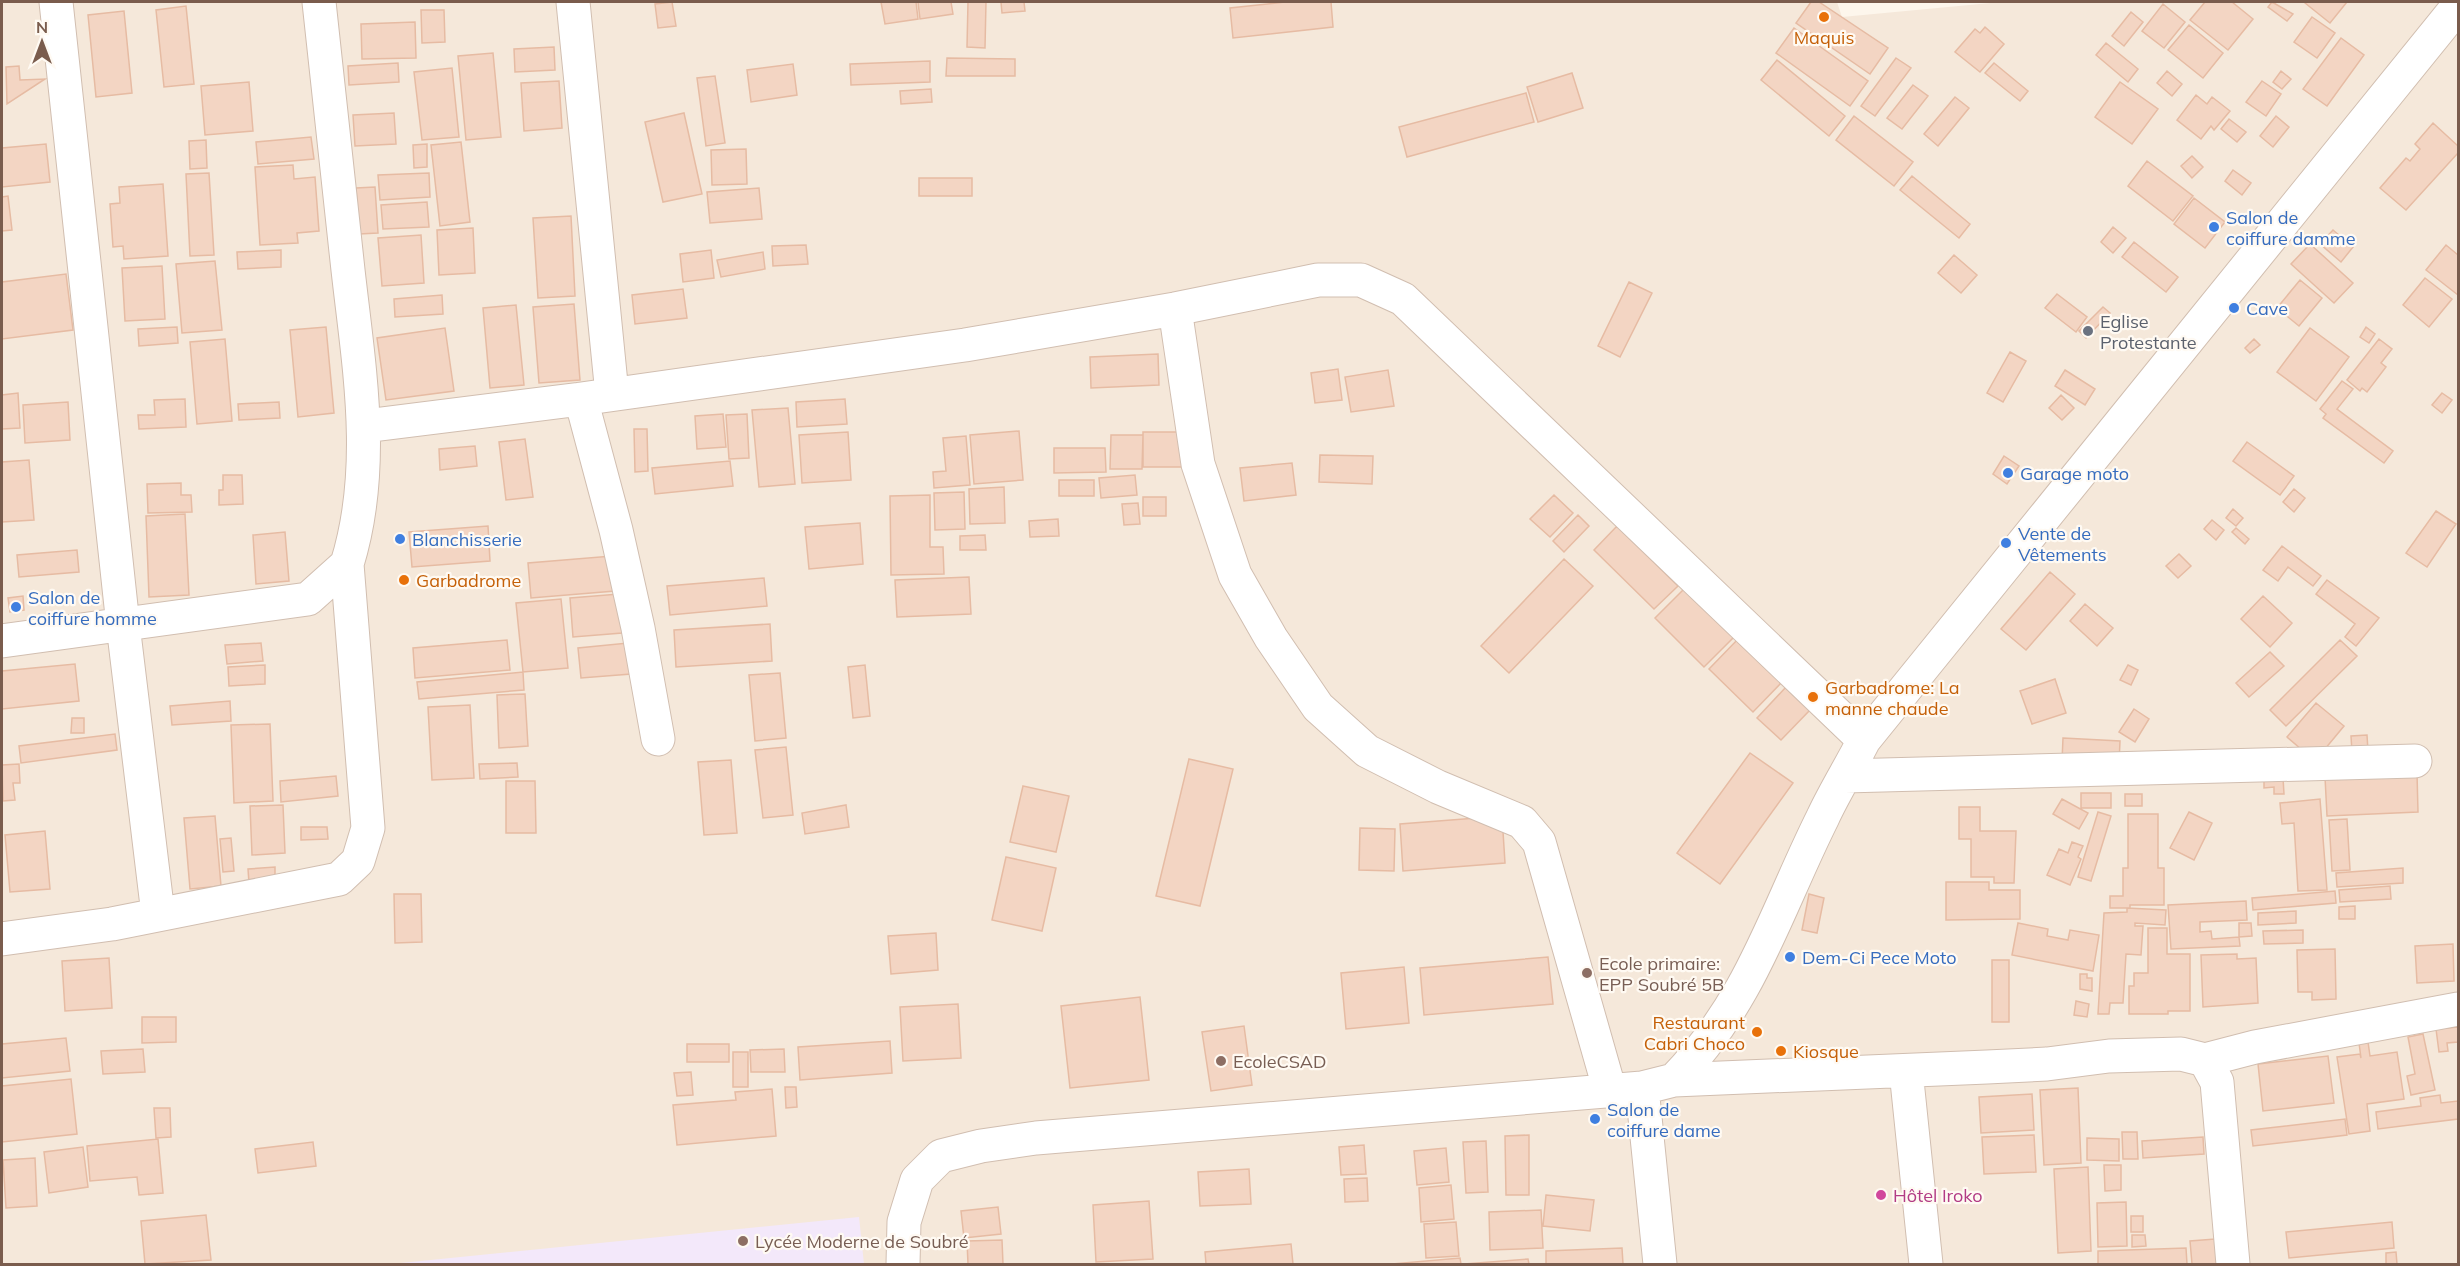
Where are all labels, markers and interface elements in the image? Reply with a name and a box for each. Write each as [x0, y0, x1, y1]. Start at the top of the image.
marker: Maquis [1817, 10, 1831, 24]
north arrow [12, 12, 72, 72]
text: N [36, 17, 48, 37]
place label: Maquis [1794, 26, 1854, 49]
place label: Salon de coiffure damme [2226, 206, 2355, 250]
marker: Salon de coiffure damme [2207, 220, 2221, 234]
place label: Cave [2246, 297, 2288, 320]
marker: Cave [2227, 301, 2241, 315]
place label: Eglise Protestante [2100, 310, 2197, 354]
marker: Eglise Protestante [2081, 324, 2095, 338]
place label: Garage moto [2020, 462, 2129, 485]
marker: Garage moto [2001, 466, 2015, 480]
place label: Vente de Vêtements [2018, 522, 2107, 566]
place label: Blanchisserie [412, 528, 522, 551]
marker: Blanchisserie [393, 532, 407, 546]
marker: Vente de Vêtements [1999, 536, 2013, 550]
place label: Garbadrome [416, 569, 521, 592]
marker: Garbadrome [397, 573, 411, 587]
place label: Salon de coiffure homme [28, 586, 157, 630]
marker: Salon de coiffure homme [9, 600, 23, 614]
place label: Garbadrome: La manne chaude [1825, 676, 1960, 720]
marker: Garbadrome: La manne chaude [1806, 690, 1820, 704]
place label: Dem-Ci Pece Moto [1802, 946, 1957, 969]
marker: Dem-Ci Pece Moto [1783, 950, 1797, 964]
place label: Ecole primaire: EPP Soubré 5B [1599, 952, 1724, 996]
marker: Ecole primaire: EPP Soubré 5B [1580, 966, 1594, 980]
place label: Restaurant Cabri Choco [1644, 1011, 1745, 1055]
marker: Restaurant Cabri Choco [1750, 1025, 1764, 1039]
place label: Kiosque [1793, 1040, 1859, 1063]
marker: Kiosque [1774, 1044, 1788, 1058]
place label: EcoleCSAD [1233, 1050, 1327, 1073]
marker: EcoleCSAD [1214, 1054, 1228, 1068]
place label: Salon de coiffure dame [1607, 1098, 1721, 1142]
marker: Salon de coiffure dame [1588, 1112, 1602, 1126]
place label: Hôtel Iroko [1893, 1184, 1983, 1207]
marker: Hôtel Iroko [1874, 1188, 1888, 1202]
place label: Lycée Moderne de Soubré [755, 1230, 969, 1253]
marker: Lycée Moderne de Soubré [736, 1234, 750, 1248]

